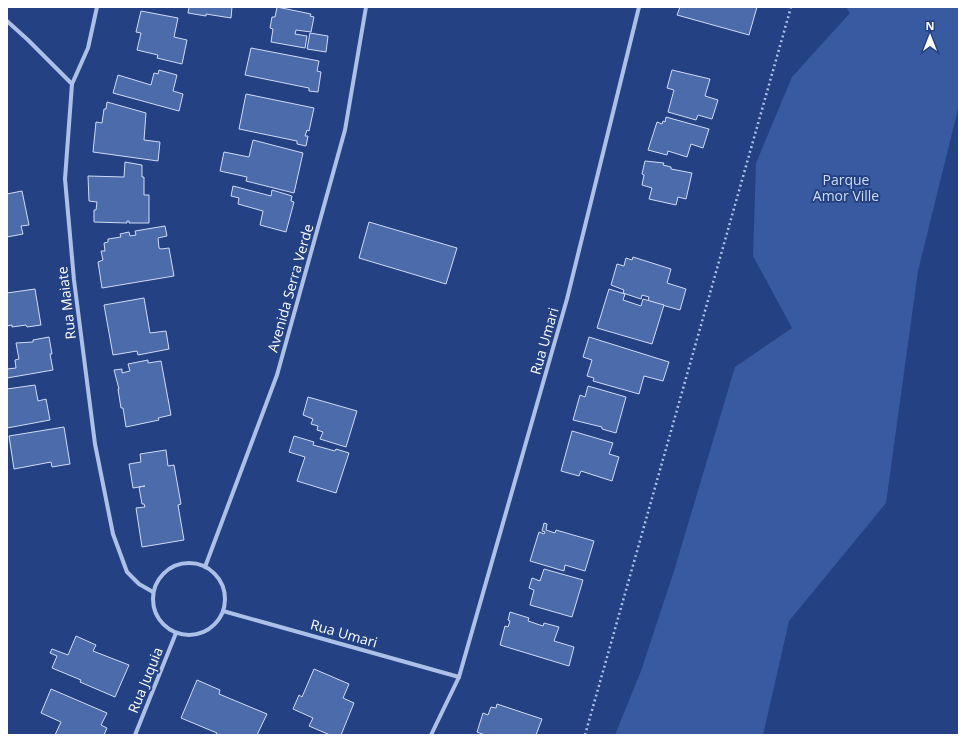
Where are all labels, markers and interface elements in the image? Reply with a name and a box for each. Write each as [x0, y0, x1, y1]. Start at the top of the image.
north arrow [910, 16, 950, 56]
text: N [926, 18, 934, 33]
park label: Parque Amor Ville [813, 170, 879, 205]
street label: Avenida Serra Verde [263, 222, 317, 354]
street label: Rua Maiate [52, 265, 80, 340]
street label: Rua Umari [525, 305, 563, 377]
street label: Rua Umari [308, 614, 380, 652]
street label: Rua Juquia [123, 644, 167, 716]

